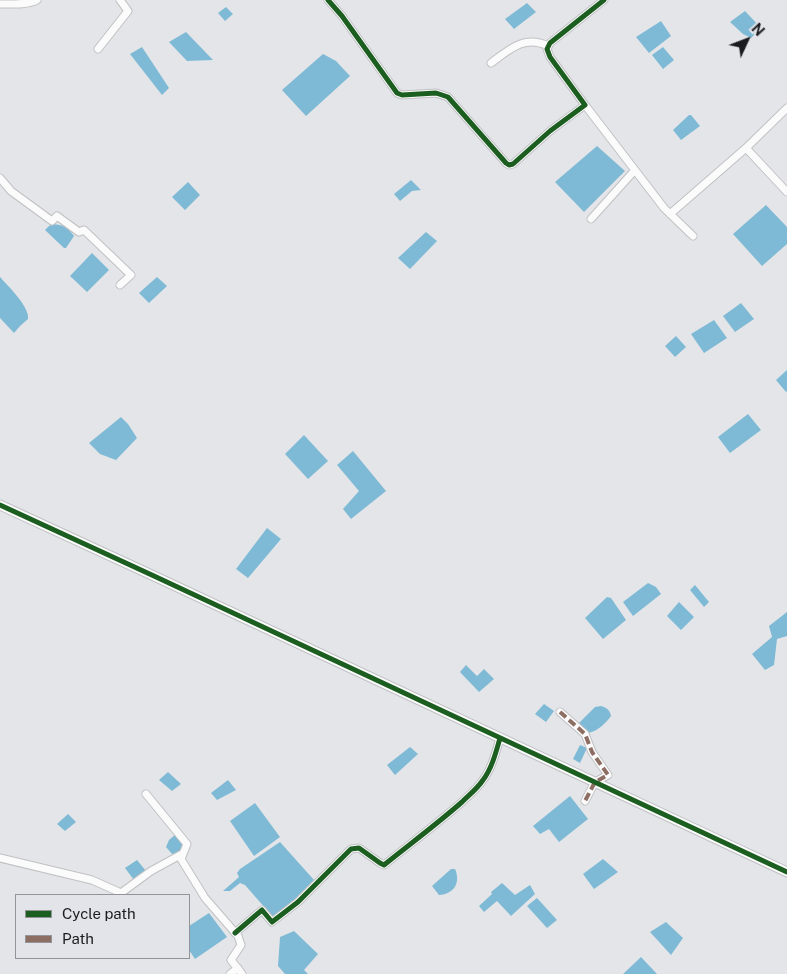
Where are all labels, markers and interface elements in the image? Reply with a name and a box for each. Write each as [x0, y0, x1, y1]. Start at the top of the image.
north arrow [722, 15, 772, 65]
text: N [748, 20, 768, 39]
legend [15, 894, 190, 959]
text: Cycle path [62, 905, 136, 922]
text: Path [62, 930, 94, 947]

